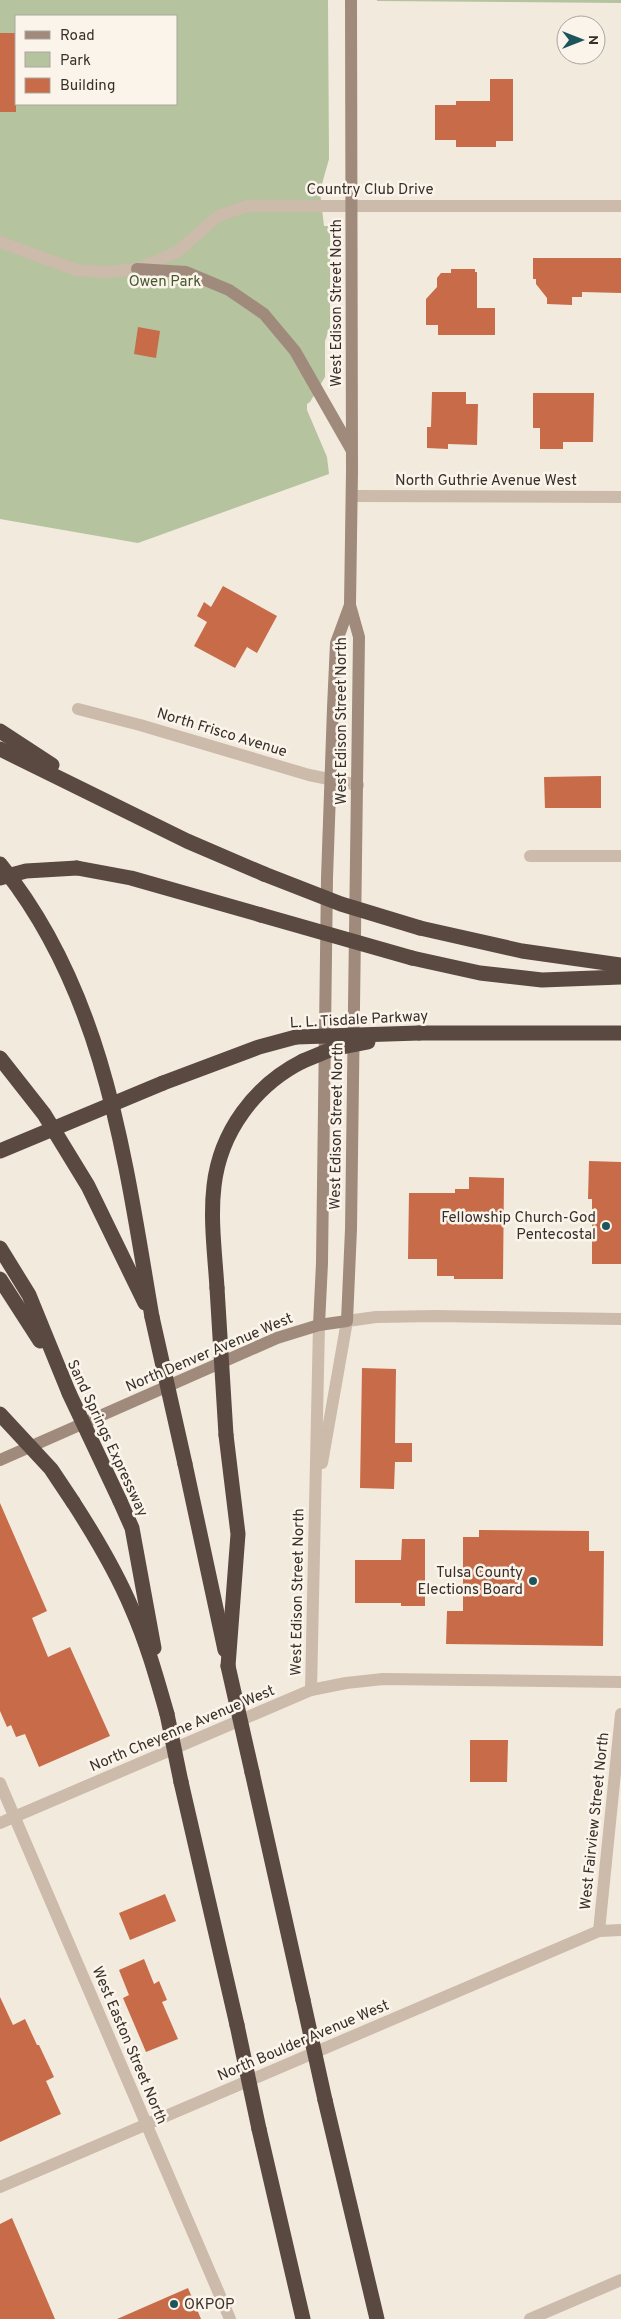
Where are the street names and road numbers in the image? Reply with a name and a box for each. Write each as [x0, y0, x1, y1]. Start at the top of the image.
street label: Country Club Drive [307, 181, 434, 200]
street label: West Edison Street North [328, 219, 347, 387]
street label: North Guthrie Avenue West [395, 472, 577, 491]
street label: West Edison Street North [333, 637, 352, 805]
street label: North Frisco Avenue [154, 705, 289, 762]
street label: L. L. Tisdale Parkway [289, 1007, 429, 1034]
street label: West Edison Street North [327, 1042, 348, 1210]
street label: North Denver Avenue West [123, 1310, 296, 1397]
street label: Sand Springs Expressway [62, 1357, 151, 1520]
street label: West Edison Street North [288, 1508, 309, 1676]
street label: North Cheyenne Avenue West [87, 1682, 278, 1777]
street label: West Fairview Street North [577, 1731, 614, 1911]
street label: West Easton Street North [87, 1964, 170, 2127]
street label: North Boulder Avenue West [215, 1997, 392, 2086]

